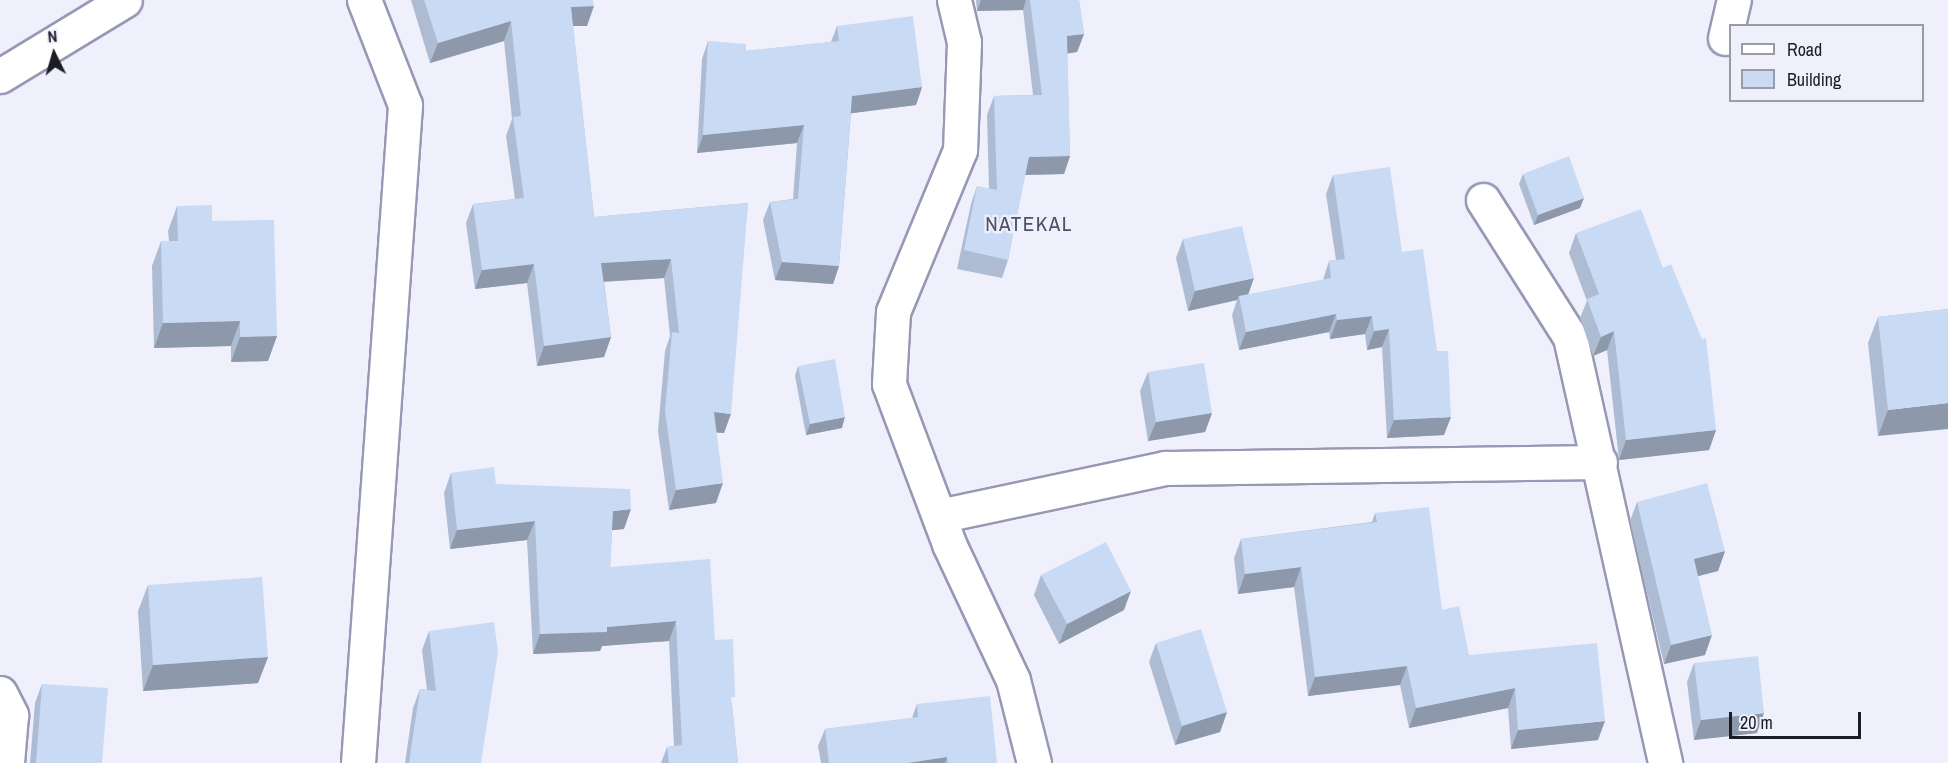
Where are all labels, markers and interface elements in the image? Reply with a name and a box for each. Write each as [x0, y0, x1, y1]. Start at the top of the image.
north arrow [24, 24, 84, 84]
legend [1729, 24, 1924, 102]
text: N [47, 25, 58, 47]
text: Road [1787, 37, 1822, 62]
text: Building [1787, 67, 1841, 92]
district label: NATEKAL [985, 211, 1073, 237]
scale bar [1732, 700, 1864, 738]
text: 20 m [1740, 710, 1773, 735]

